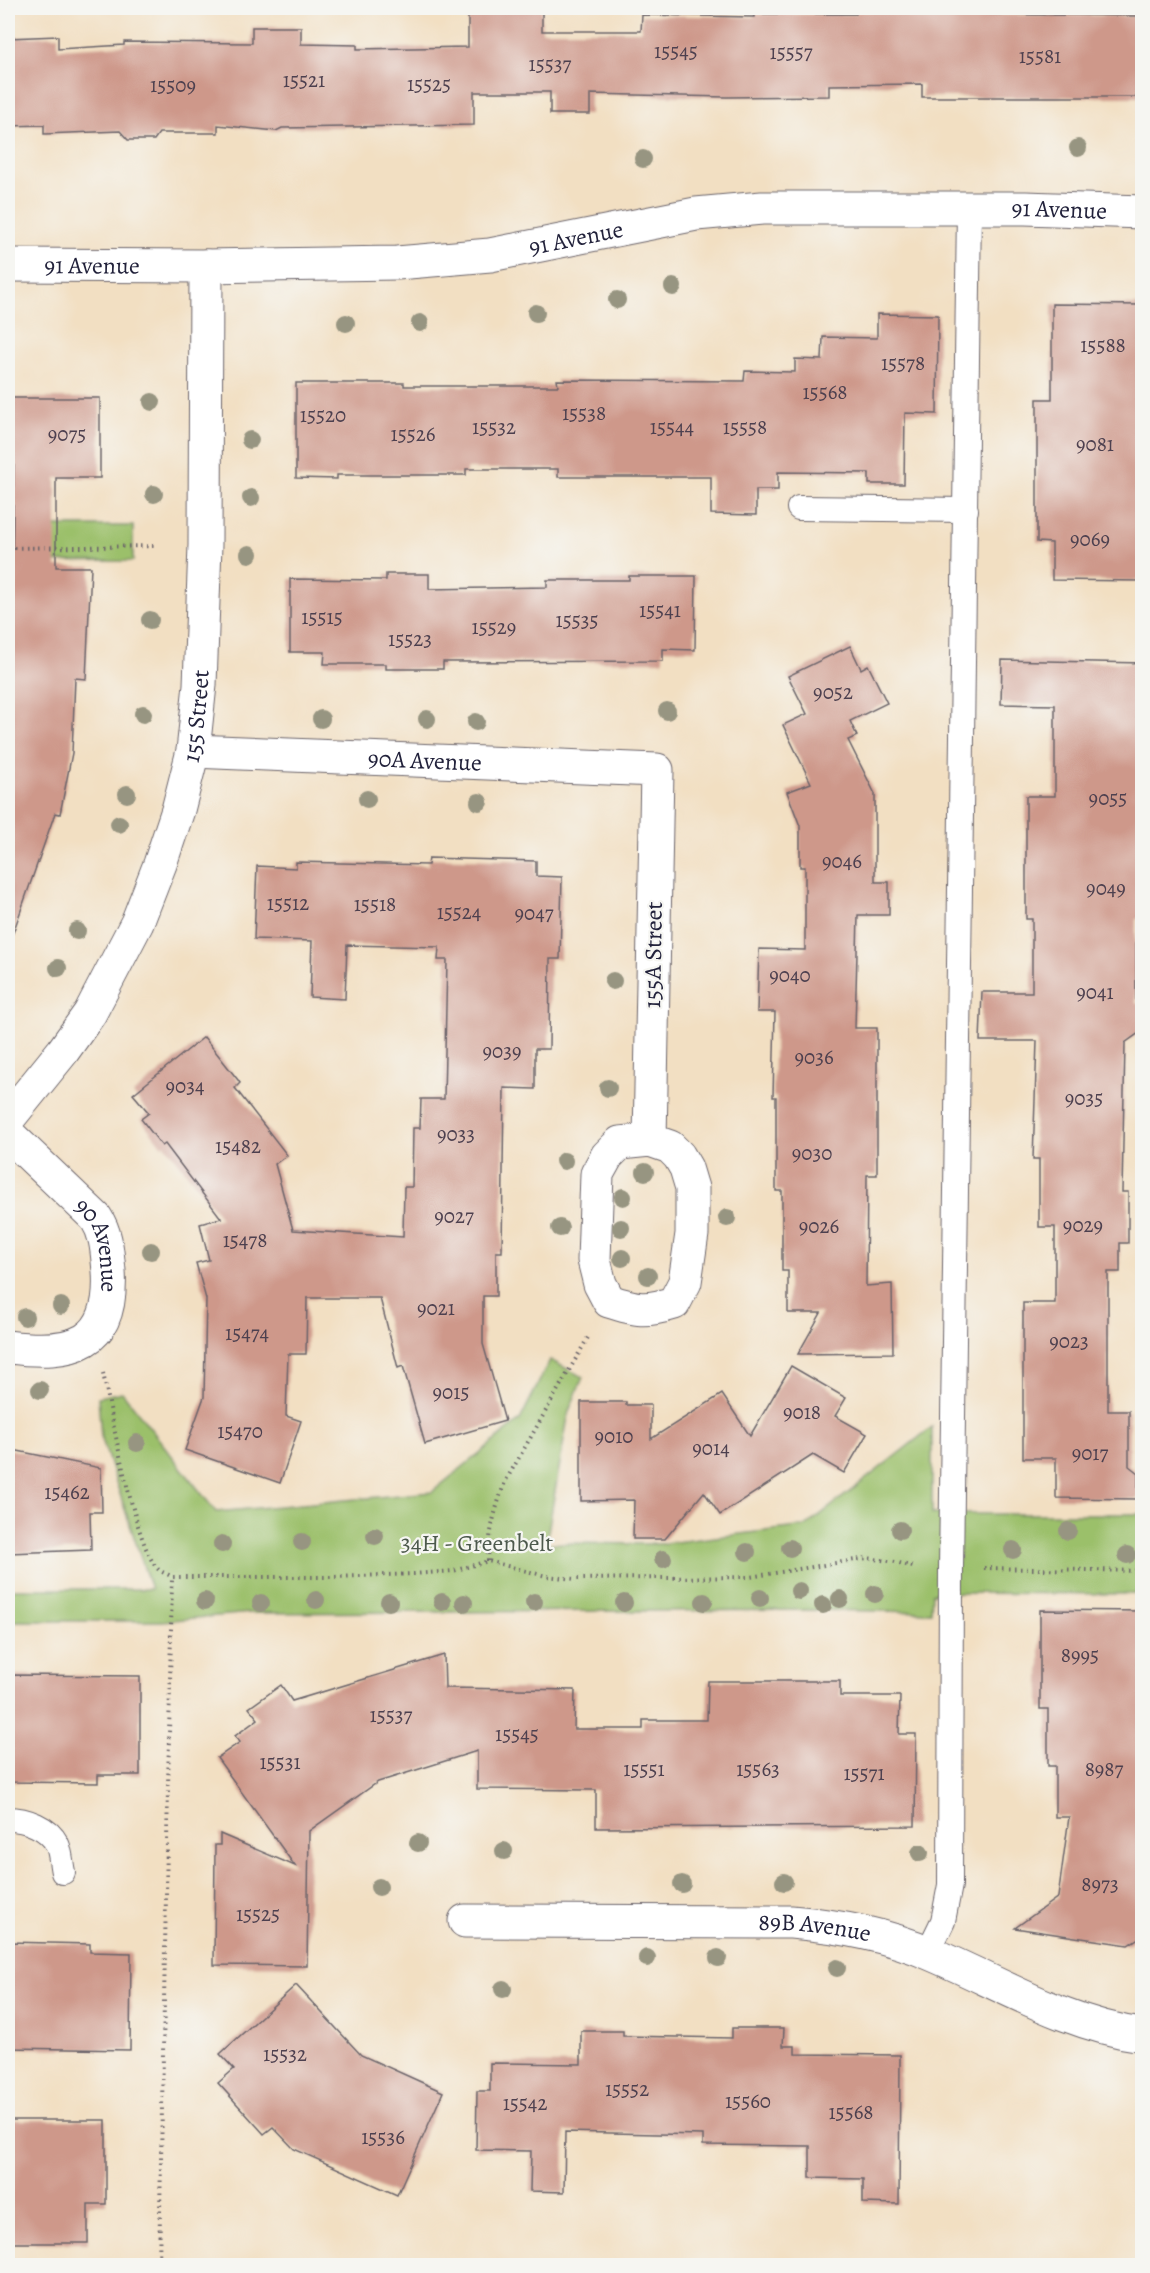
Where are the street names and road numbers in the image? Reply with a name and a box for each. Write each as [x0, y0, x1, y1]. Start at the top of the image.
street label: 91 Avenue [1012, 192, 1108, 227]
street label: 91 Avenue [526, 213, 626, 263]
street label: 91 Avenue [44, 249, 140, 282]
street label: 155 Street [175, 669, 217, 766]
street label: 90A Avenue [367, 742, 482, 779]
street label: 155A Street [636, 901, 670, 1009]
street label: 90 Avenue [68, 1190, 126, 1293]
street label: 89B Avenue [758, 1906, 874, 1950]

